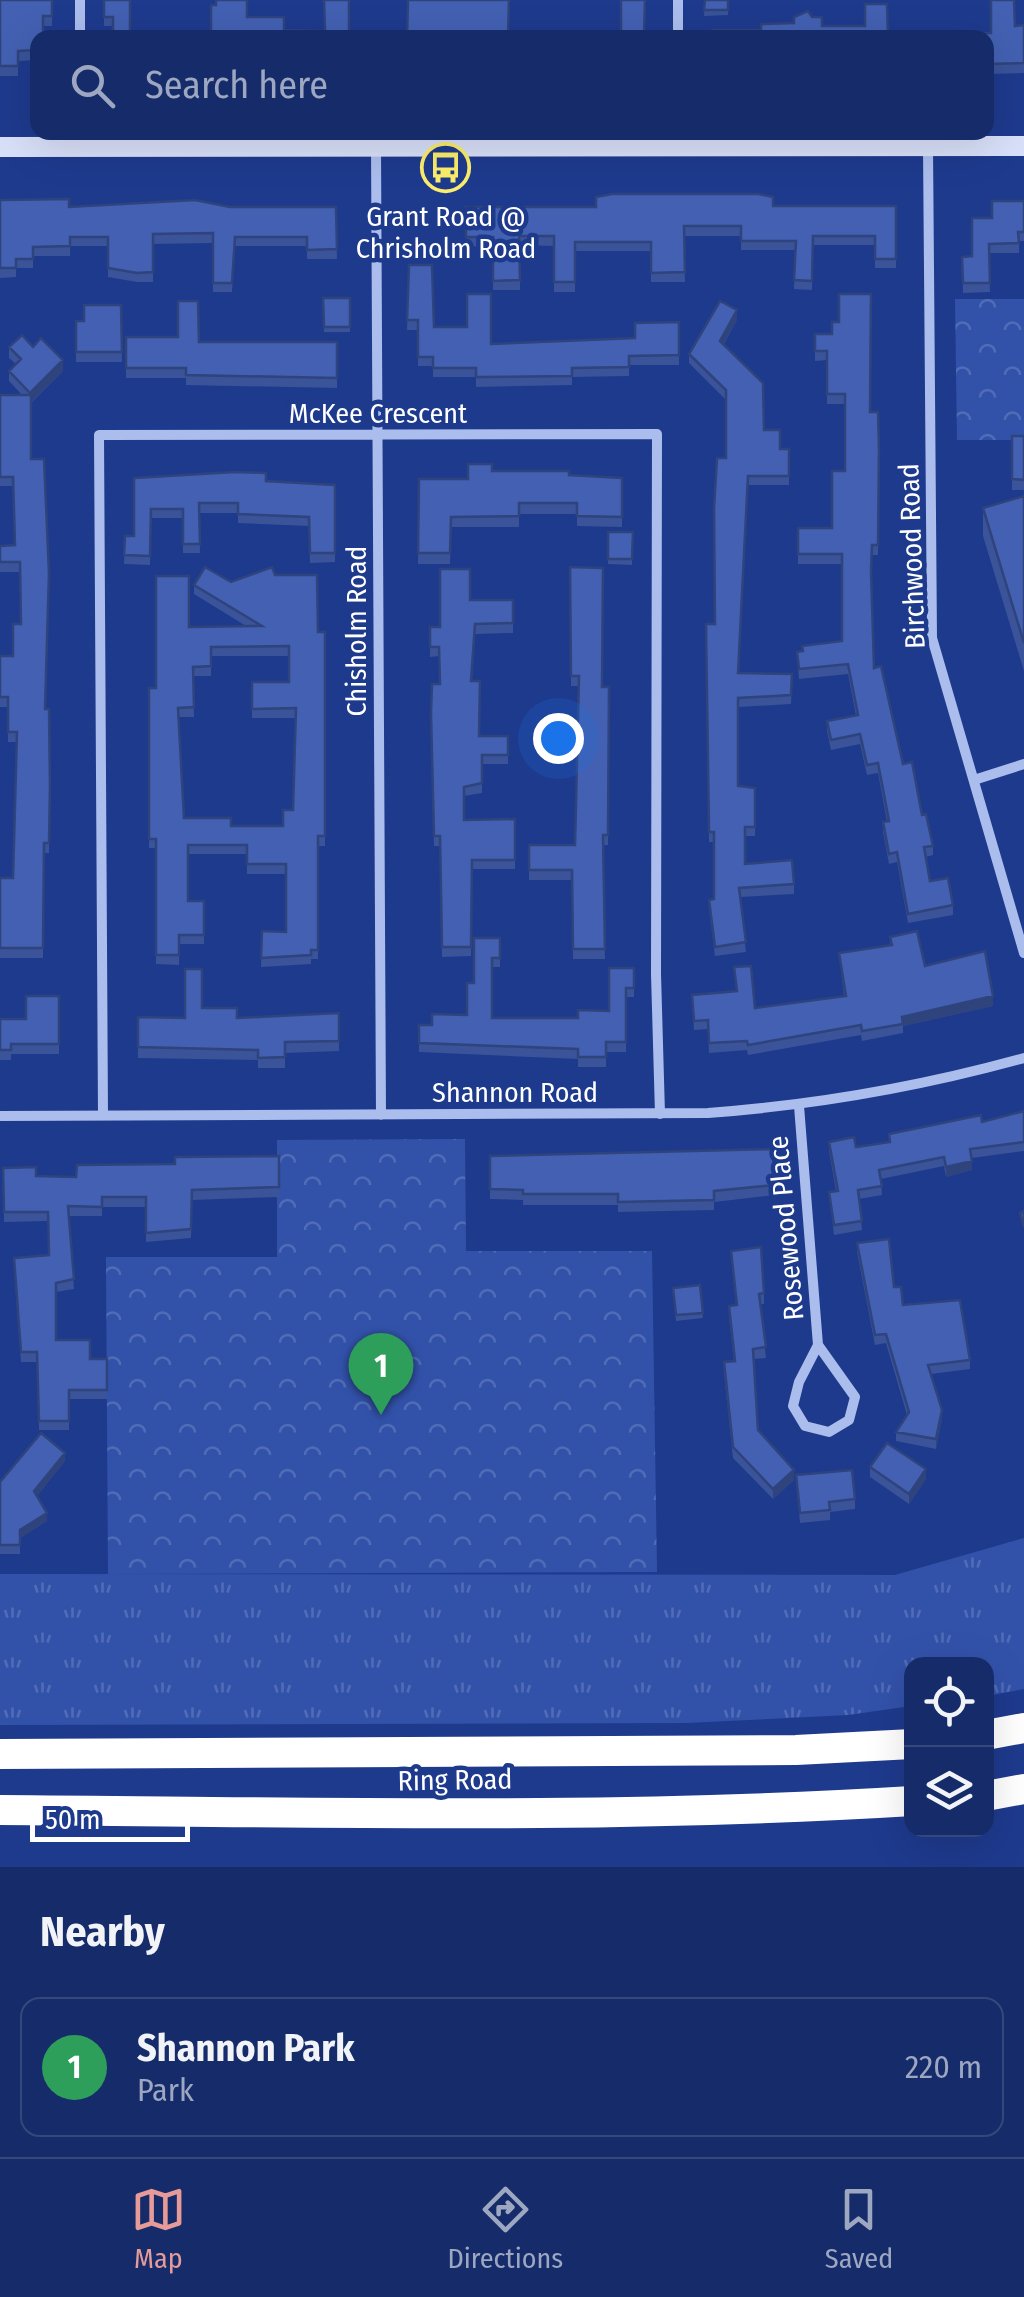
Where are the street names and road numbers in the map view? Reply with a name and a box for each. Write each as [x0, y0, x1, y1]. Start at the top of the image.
street label: McKee Crescent [289, 397, 468, 430]
street label: Birchwood Road [892, 463, 932, 649]
street label: Chisholm Road [340, 546, 373, 716]
street label: Shannon Road [432, 1076, 598, 1109]
street label: Rosewood Place [761, 1134, 811, 1322]
street label: Ring Road [397, 1763, 513, 1797]

